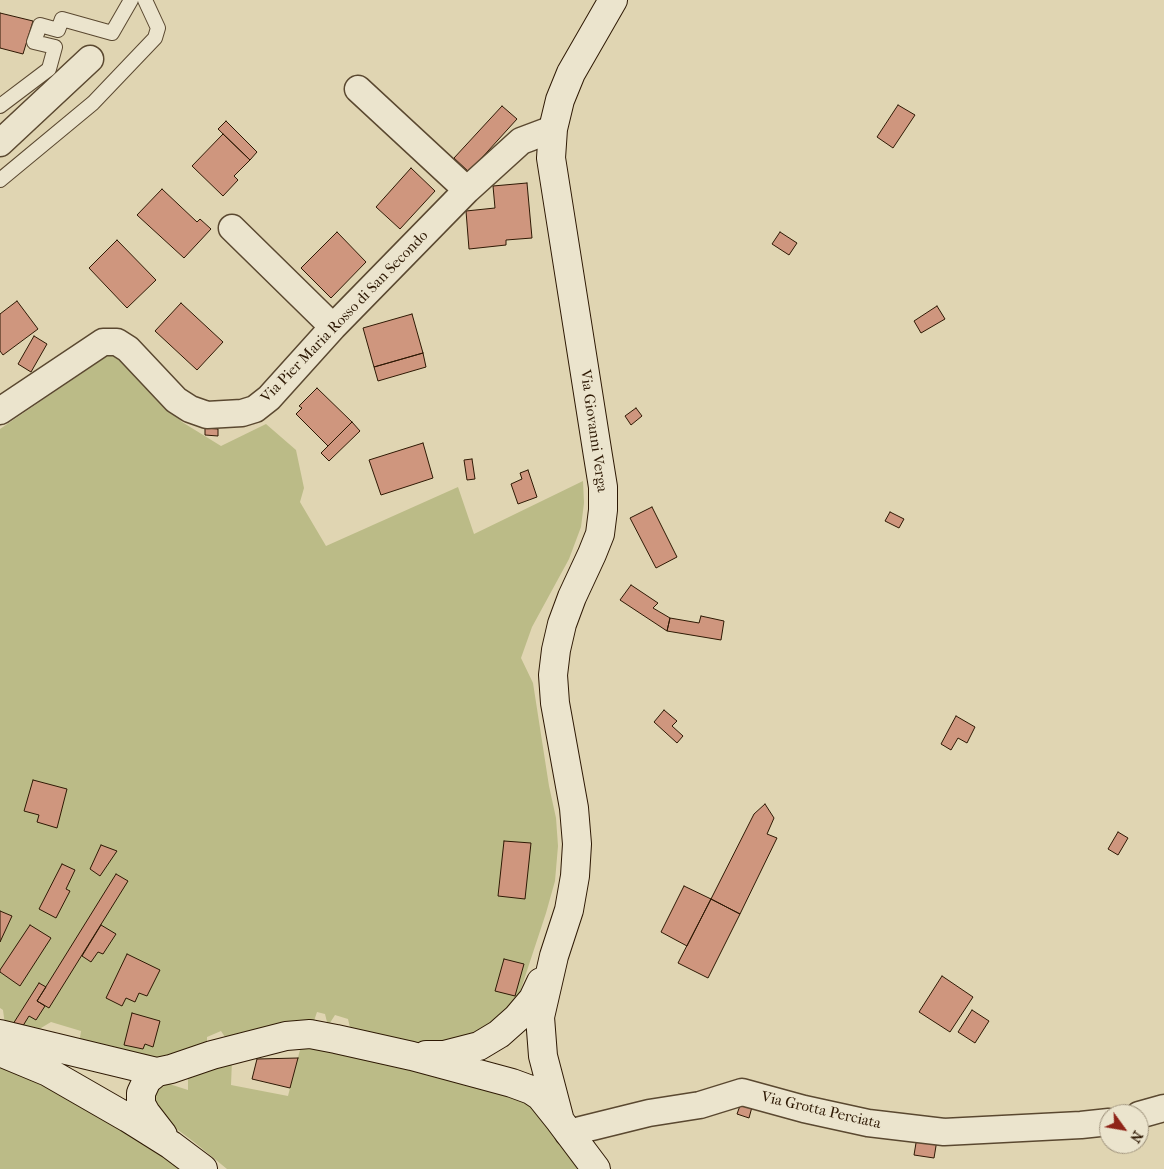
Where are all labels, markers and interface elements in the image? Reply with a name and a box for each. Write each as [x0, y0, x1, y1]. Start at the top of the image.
street label: Via Pier Maria Rosso di San Secondo [258, 227, 432, 407]
street label: Via Giovanni Verga [575, 369, 611, 493]
street label: Via Grotta Perciata [759, 1088, 883, 1134]
north arrow [1099, 1104, 1149, 1154]
text: N [1126, 1128, 1146, 1146]

